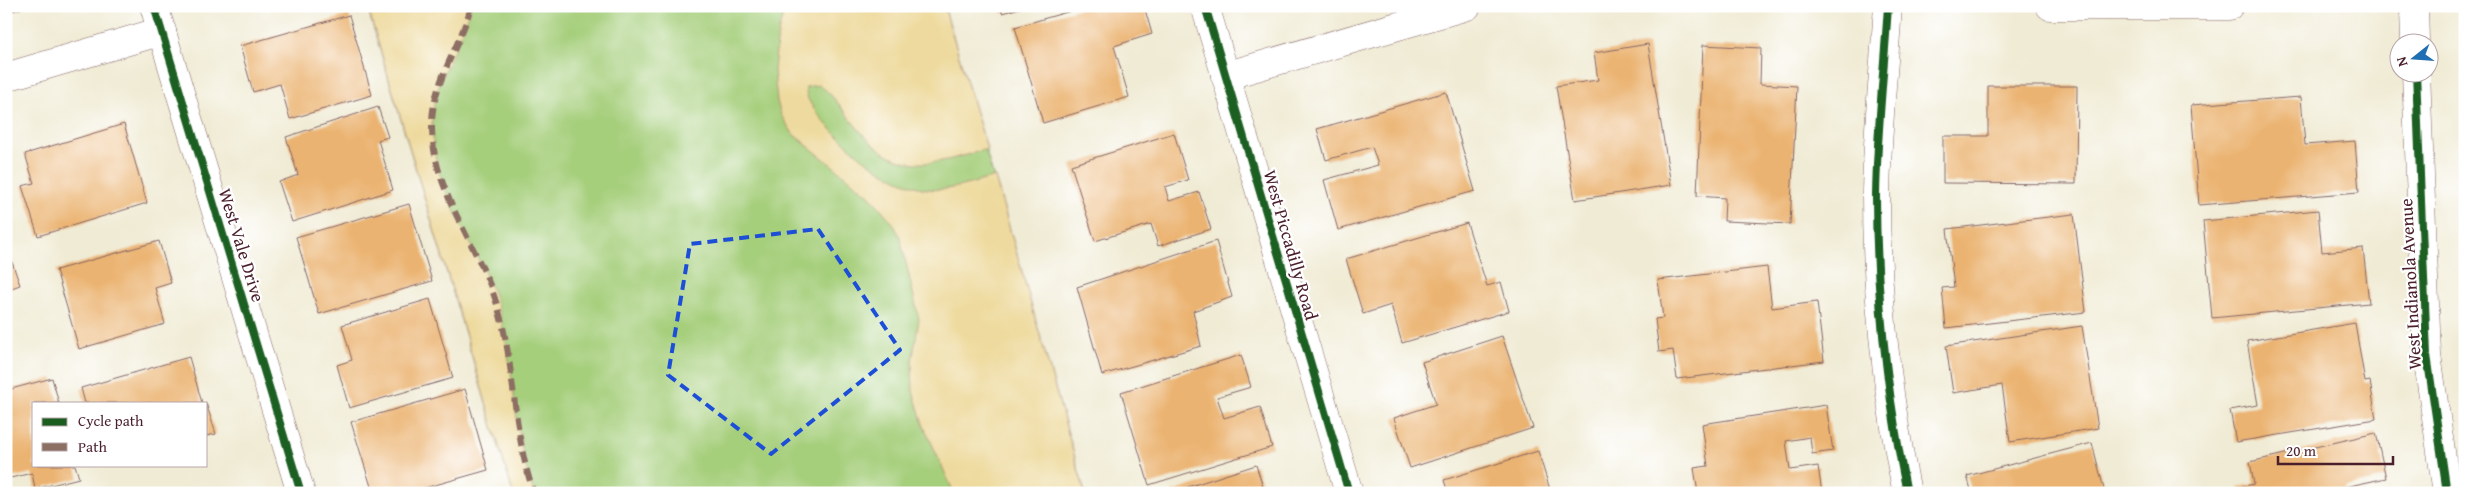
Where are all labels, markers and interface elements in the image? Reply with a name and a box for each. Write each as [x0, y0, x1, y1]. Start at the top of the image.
north arrow [2388, 32, 2438, 82]
text: N [2390, 54, 2412, 69]
street label: West Piccadilly Road [1257, 167, 1325, 324]
street label: West Vale Drive [212, 185, 272, 305]
street label: West Indianola Avenue [2392, 198, 2428, 370]
legend [32, 402, 208, 466]
text: Cycle path [78, 410, 144, 431]
scale bar [2278, 434, 2394, 466]
text: Path [78, 436, 107, 457]
text: 20 m [2286, 440, 2317, 461]

